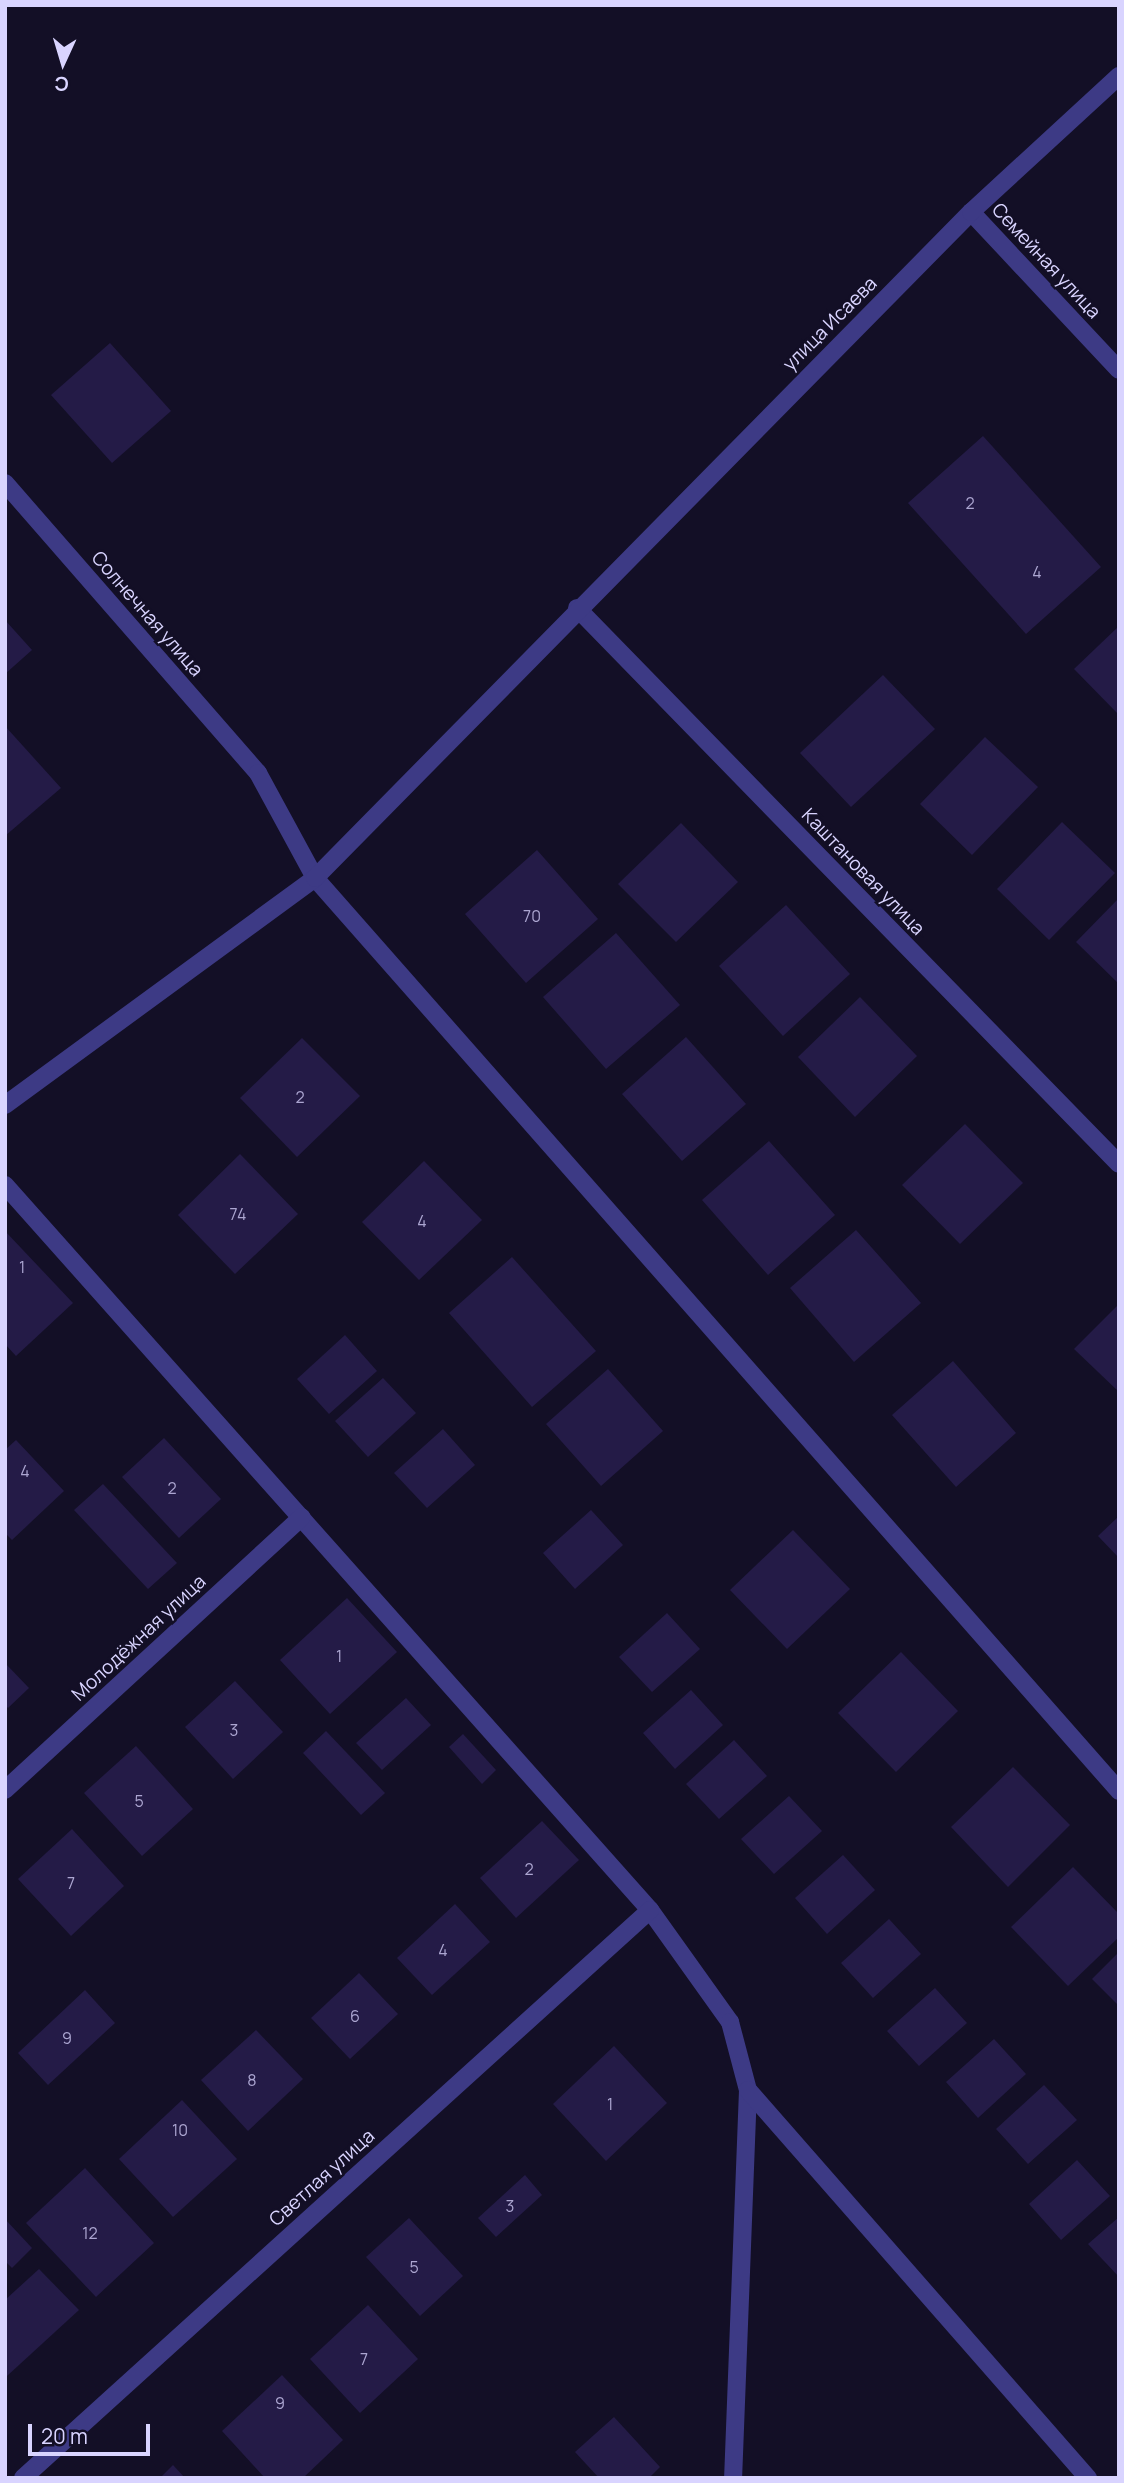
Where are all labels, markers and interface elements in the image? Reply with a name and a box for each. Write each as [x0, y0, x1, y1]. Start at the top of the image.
north arrow [28, 28, 98, 98]
text: С [54, 70, 69, 97]
street label: Семейная улица [987, 199, 1105, 323]
street label: улица Исаева [778, 272, 882, 376]
house number: 2 [965, 493, 975, 513]
street label: Солнечная улица [87, 547, 207, 681]
house number: 4 [1032, 562, 1042, 582]
street label: Каштановая улица [797, 804, 929, 940]
house number: 70 [523, 906, 541, 926]
house number: 2 [295, 1087, 305, 1107]
house number: 74 [230, 1204, 246, 1224]
house number: 4 [417, 1211, 427, 1231]
house number: 1 [19, 1257, 25, 1277]
house number: 4 [20, 1461, 30, 1481]
house number: 2 [167, 1478, 177, 1498]
street label: Молодёжная улица [67, 1570, 211, 1706]
house number: 1 [336, 1646, 342, 1666]
house number: 3 [230, 1720, 238, 1740]
house number: 5 [134, 1791, 144, 1811]
house number: 2 [524, 1859, 534, 1879]
house number: 7 [67, 1873, 75, 1893]
house number: 4 [438, 1940, 448, 1960]
house number: 6 [350, 2006, 360, 2026]
house number: 9 [62, 2028, 72, 2048]
house number: 8 [247, 2070, 257, 2090]
house number: 1 [607, 2094, 613, 2114]
house number: 10 [172, 2120, 188, 2140]
street label: Светлая улица [265, 2125, 379, 2231]
house number: 3 [506, 2196, 514, 2216]
house number: 12 [82, 2223, 98, 2243]
house number: 5 [409, 2257, 419, 2277]
house number: 7 [360, 2349, 368, 2369]
house number: 9 [275, 2393, 285, 2413]
scale bar [32, 2410, 154, 2454]
text: 20 m [41, 2422, 88, 2450]

